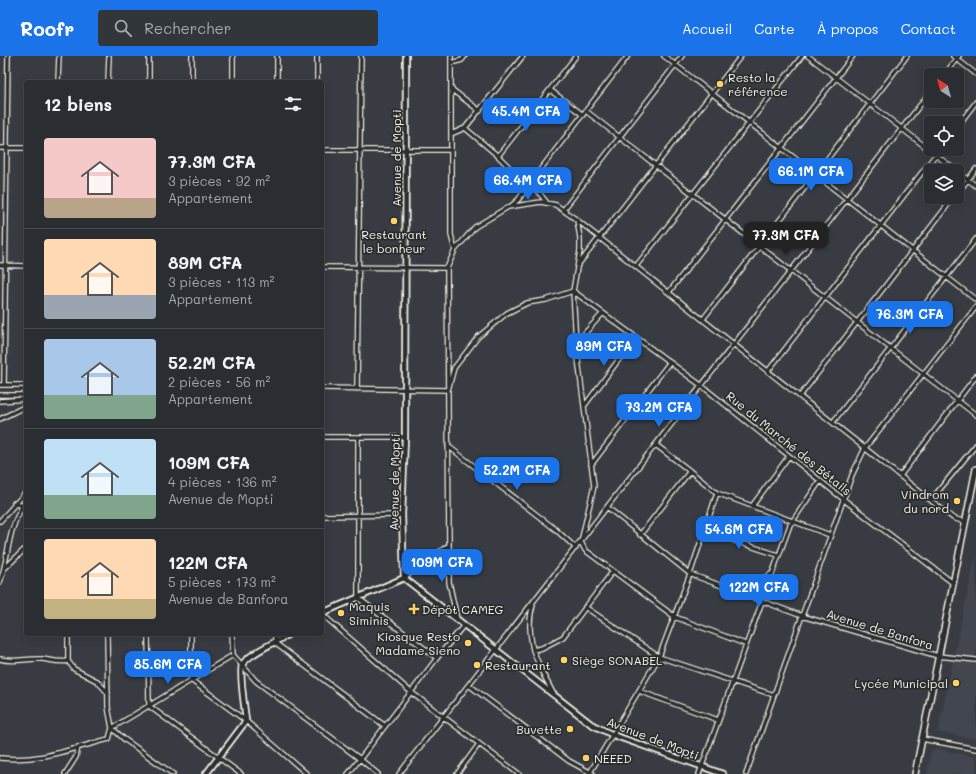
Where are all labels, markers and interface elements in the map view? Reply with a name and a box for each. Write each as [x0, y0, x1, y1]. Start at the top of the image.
search box [98, 10, 378, 46]
text: Roofr [20, 16, 74, 41]
icon: search [112, 17, 134, 39]
text: Rechercher [144, 18, 231, 38]
text: Accueil [682, 19, 732, 38]
text: Carte [754, 19, 795, 38]
text: À propos [817, 19, 879, 38]
text: Contact [901, 19, 956, 38]
north arrow [924, 68, 964, 108]
map controls [924, 68, 964, 204]
place label: Resto la référence [728, 69, 788, 99]
marker: Resto la référence [715, 79, 725, 89]
text: 12 biens [44, 93, 112, 115]
icon: filters [282, 93, 304, 115]
pin: 45.4M CFA [480, 98, 572, 132]
text: 45.4M CFA [491, 102, 561, 119]
street label: Avenue de Mopti [388, 109, 404, 207]
button: locate [924, 116, 964, 156]
text: 77.3M CFA [168, 150, 256, 172]
icon: home [76, 154, 124, 202]
pin: 66.1M CFA [765, 158, 857, 192]
text: 66.1M CFA [778, 162, 844, 179]
button: layers [924, 164, 964, 204]
pin: 66.4M CFA [482, 167, 574, 201]
text: 66.4M CFA [494, 171, 562, 188]
text: 3 pièces · 92 m² [168, 172, 270, 189]
text: Appartement [168, 189, 253, 206]
marker: Restaurant le bonheur [389, 216, 399, 226]
pin: 77.3M CFA [740, 222, 832, 256]
place label: Restaurant le bonheur [361, 226, 427, 256]
text: 77.3M CFA [752, 226, 820, 243]
text: 89M CFA [168, 251, 242, 273]
icon: home [76, 255, 124, 303]
text: 3 pièces · 113 m² [168, 273, 275, 290]
text: Appartement [168, 290, 253, 307]
pin: 76.3M CFA [864, 301, 956, 335]
text: 76.3M CFA [876, 305, 944, 322]
pin: 89M CFA [567, 333, 641, 367]
text: 89M CFA [576, 337, 632, 354]
text: 52.2M CFA [168, 351, 256, 373]
icon: home [76, 355, 124, 403]
text: 2 pièces · 56 m² [168, 373, 270, 390]
street label: Rue du Marché des Bétails [723, 388, 855, 499]
text: Appartement [168, 390, 253, 407]
pin: 73.2M CFA [613, 394, 705, 428]
text: 73.2M CFA [625, 398, 693, 415]
street label: Avenue de Mopti [385, 433, 403, 531]
text: 109M CFA [168, 451, 250, 473]
icon: home [76, 455, 124, 503]
pin: 52.2M CFA [471, 457, 563, 491]
text: 52.2M CFA [483, 461, 551, 478]
text: 4 pièces · 136 m² [168, 473, 277, 490]
place label: Vindrom du nord [901, 486, 949, 516]
text: Avenue de Mopti [168, 490, 273, 507]
marker: Vindrom du nord [952, 496, 962, 506]
pin: 54.6M CFA [693, 516, 785, 550]
text: 54.6M CFA [705, 520, 773, 537]
pin: 109M CFA [401, 549, 483, 583]
text: 122M CFA [168, 551, 248, 573]
text: 109M CFA [411, 553, 473, 570]
icon: home [76, 555, 124, 603]
text: 5 pièces · 173 m² [168, 573, 276, 590]
pin: 122M CFA [718, 574, 800, 608]
text: 122M CFA [728, 578, 790, 595]
text: Avenue de Banfora [168, 590, 288, 607]
place label: Maquis Siminis [349, 598, 390, 628]
place label: Dépôt CAMEG [422, 601, 504, 617]
marker: Dépôt CAMEG [409, 604, 419, 614]
street label: Avenue de Banfora [825, 605, 935, 653]
marker: Maquis Siminis [336, 608, 346, 618]
place label: Kiosque Resto Madame Sieno [375, 628, 460, 658]
marker: Kiosque Resto Madame Sieno [463, 638, 473, 648]
pin: 85.6M CFA [122, 651, 214, 685]
place label: Siège SONABEL [572, 652, 663, 668]
text: 85.6M CFA [134, 655, 202, 672]
marker: Siège SONABEL [559, 655, 569, 665]
place label: Restaurant [485, 657, 551, 673]
marker: Restaurant [472, 660, 482, 670]
place label: Lycée Municipal [855, 675, 948, 691]
marker: Lycée Municipal [951, 678, 961, 688]
street label: Avenue de Mopti [605, 713, 701, 763]
place label: Buvette [516, 721, 562, 737]
marker: Buvette [565, 724, 575, 734]
place label: NEEED [594, 750, 632, 766]
marker: NEEED [581, 753, 591, 763]

